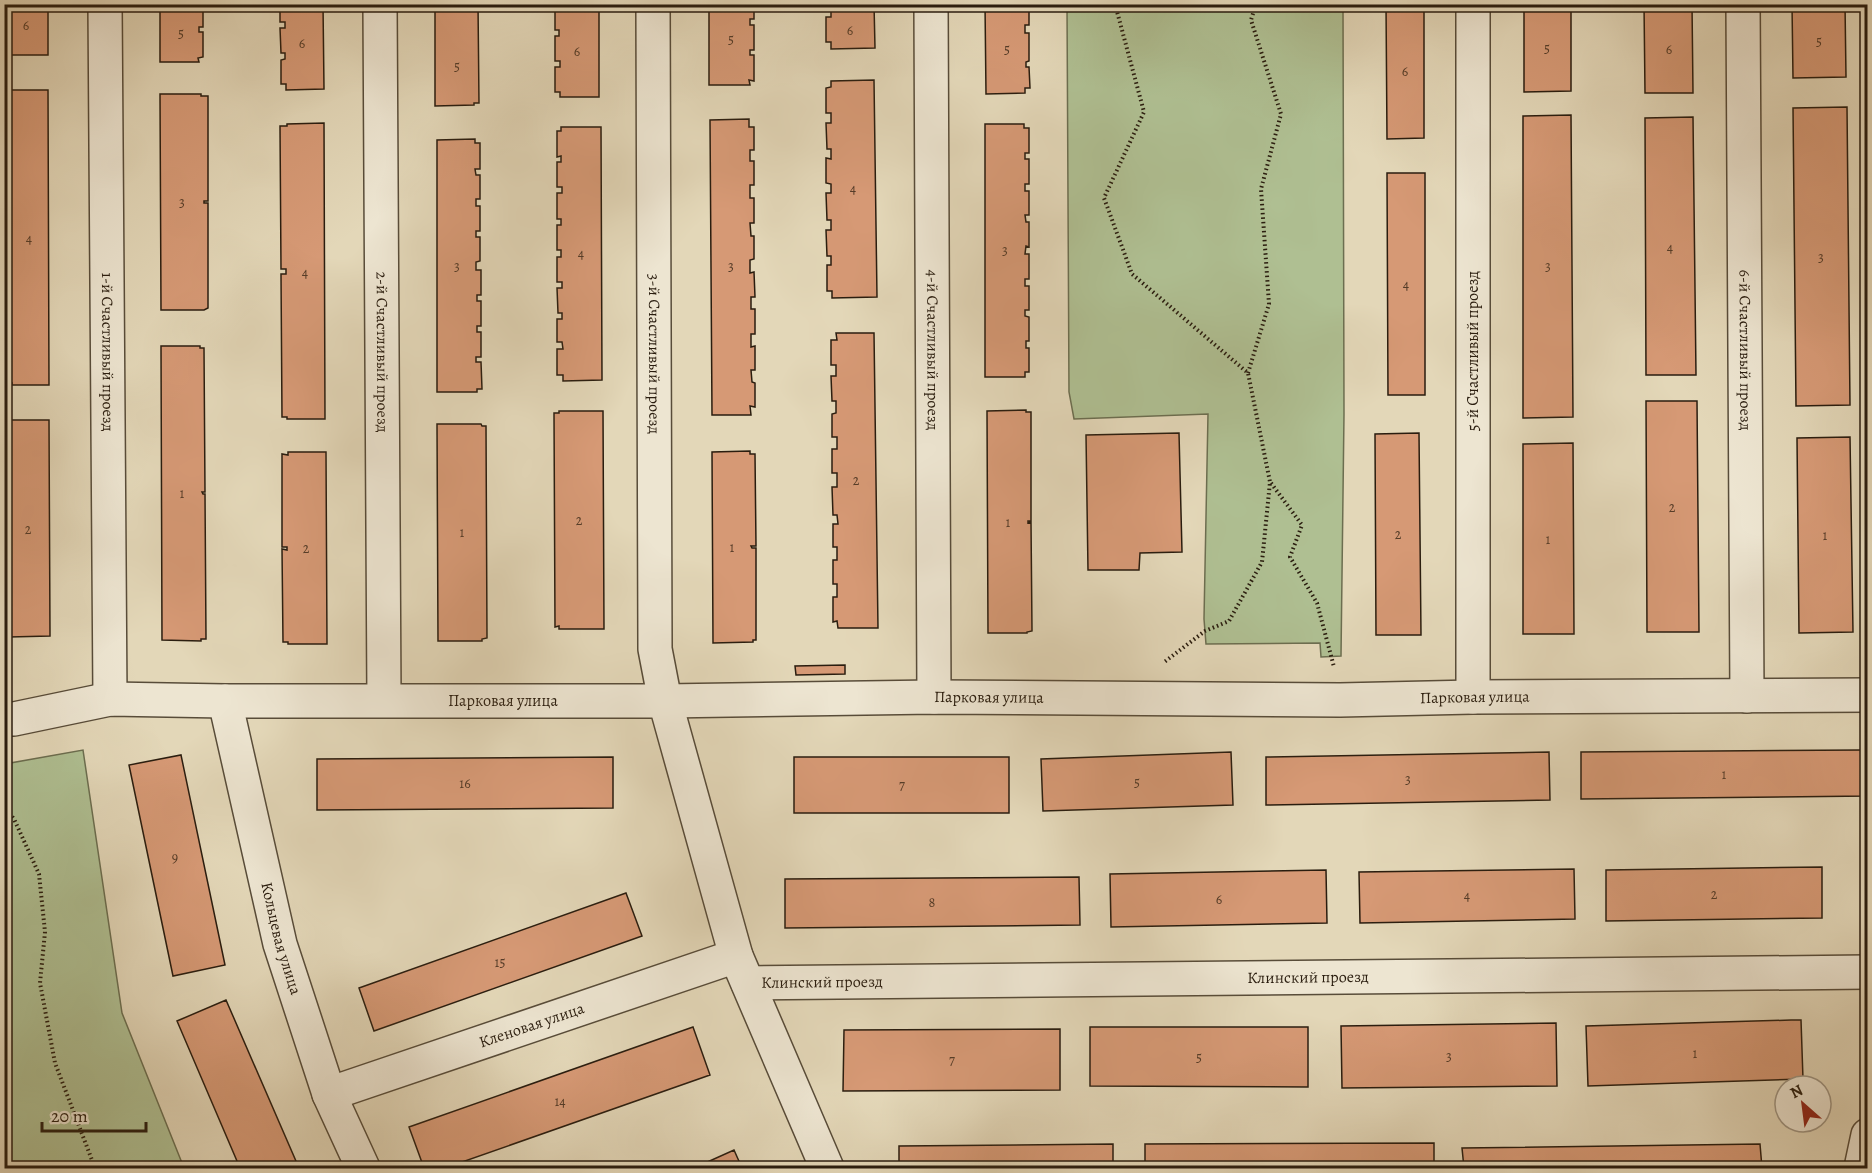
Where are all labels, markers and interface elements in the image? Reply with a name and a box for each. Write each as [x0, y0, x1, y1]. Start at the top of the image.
house number: 6 [23, 16, 29, 35]
house number: 6 [847, 21, 853, 40]
house number: 5 [178, 24, 184, 43]
house number: 5 [728, 30, 734, 49]
house number: 5 [1816, 32, 1822, 51]
house number: 6 [299, 34, 305, 53]
house number: 5 [1544, 39, 1550, 58]
house number: 5 [1004, 40, 1010, 59]
house number: 6 [1666, 40, 1672, 59]
house number: 6 [574, 42, 580, 61]
house number: 5 [454, 57, 460, 76]
house number: 6 [1402, 62, 1408, 81]
house number: 4 [850, 179, 856, 198]
house number: 3 [179, 193, 185, 212]
house number: 4 [26, 229, 32, 248]
house number: 4 [1667, 238, 1673, 257]
house number: 3 [1002, 241, 1008, 260]
house number: 4 [578, 244, 584, 263]
house number: 3 [1818, 248, 1824, 267]
house number: 3 [454, 257, 460, 276]
house number: 3 [728, 257, 734, 276]
house number: 3 [1545, 257, 1551, 276]
house number: 4 [302, 263, 308, 282]
street label: 4-й Счастливый проезд [921, 269, 944, 431]
street label: 6-й Счастливый проезд [1734, 269, 1756, 431]
street label: 2-й Счастливый проезд [371, 271, 393, 433]
street label: 5-й Счастливый проезд [1462, 271, 1484, 431]
street label: 1-й Счастливый проезд [96, 272, 119, 432]
street label: 3-й Счастливый проезд [643, 274, 665, 434]
house number: 4 [1403, 275, 1409, 294]
house number: 2 [853, 471, 860, 490]
house number: 1 [180, 484, 185, 503]
house number: 2 [1669, 498, 1676, 517]
house number: 2 [576, 511, 583, 530]
house number: 1 [1006, 513, 1011, 532]
house number: 2 [25, 520, 32, 539]
house number: 1 [460, 523, 465, 542]
house number: 2 [1395, 525, 1402, 544]
house number: 1 [1823, 526, 1828, 545]
house number: 1 [1546, 530, 1551, 549]
house number: 1 [730, 538, 735, 557]
house number: 2 [303, 539, 310, 558]
street label: Парковая улица [934, 686, 1044, 709]
street label: Парковая улица [1420, 686, 1530, 709]
street label: Парковая улица [448, 690, 558, 712]
house number: 1 [1722, 765, 1727, 784]
house number: 3 [1405, 770, 1411, 789]
house number: 5 [1134, 773, 1140, 792]
house number: 16 [459, 774, 471, 793]
house number: 7 [899, 776, 905, 795]
house number: 9 [172, 848, 178, 867]
street label: Кольцевая улица [255, 880, 307, 998]
house number: 2 [1711, 885, 1718, 904]
house number: 4 [1464, 886, 1470, 905]
house number: 6 [1216, 890, 1222, 909]
house number: 8 [929, 893, 936, 912]
house number: 15 [495, 953, 505, 972]
street label: Клинский проезд [1247, 966, 1369, 989]
street label: Клинский проезд [761, 971, 883, 994]
street label: Кленовая улица [476, 997, 588, 1053]
house number: 1 [1693, 1044, 1698, 1063]
house number: 3 [1446, 1047, 1452, 1066]
house number: 5 [1196, 1048, 1202, 1067]
house number: 7 [949, 1051, 955, 1070]
north arrow [1773, 1074, 1833, 1134]
text: N [1786, 1079, 1807, 1104]
house number: 14 [554, 1092, 566, 1111]
scale bar [42, 1095, 146, 1133]
text: 20 m [51, 1104, 88, 1128]

